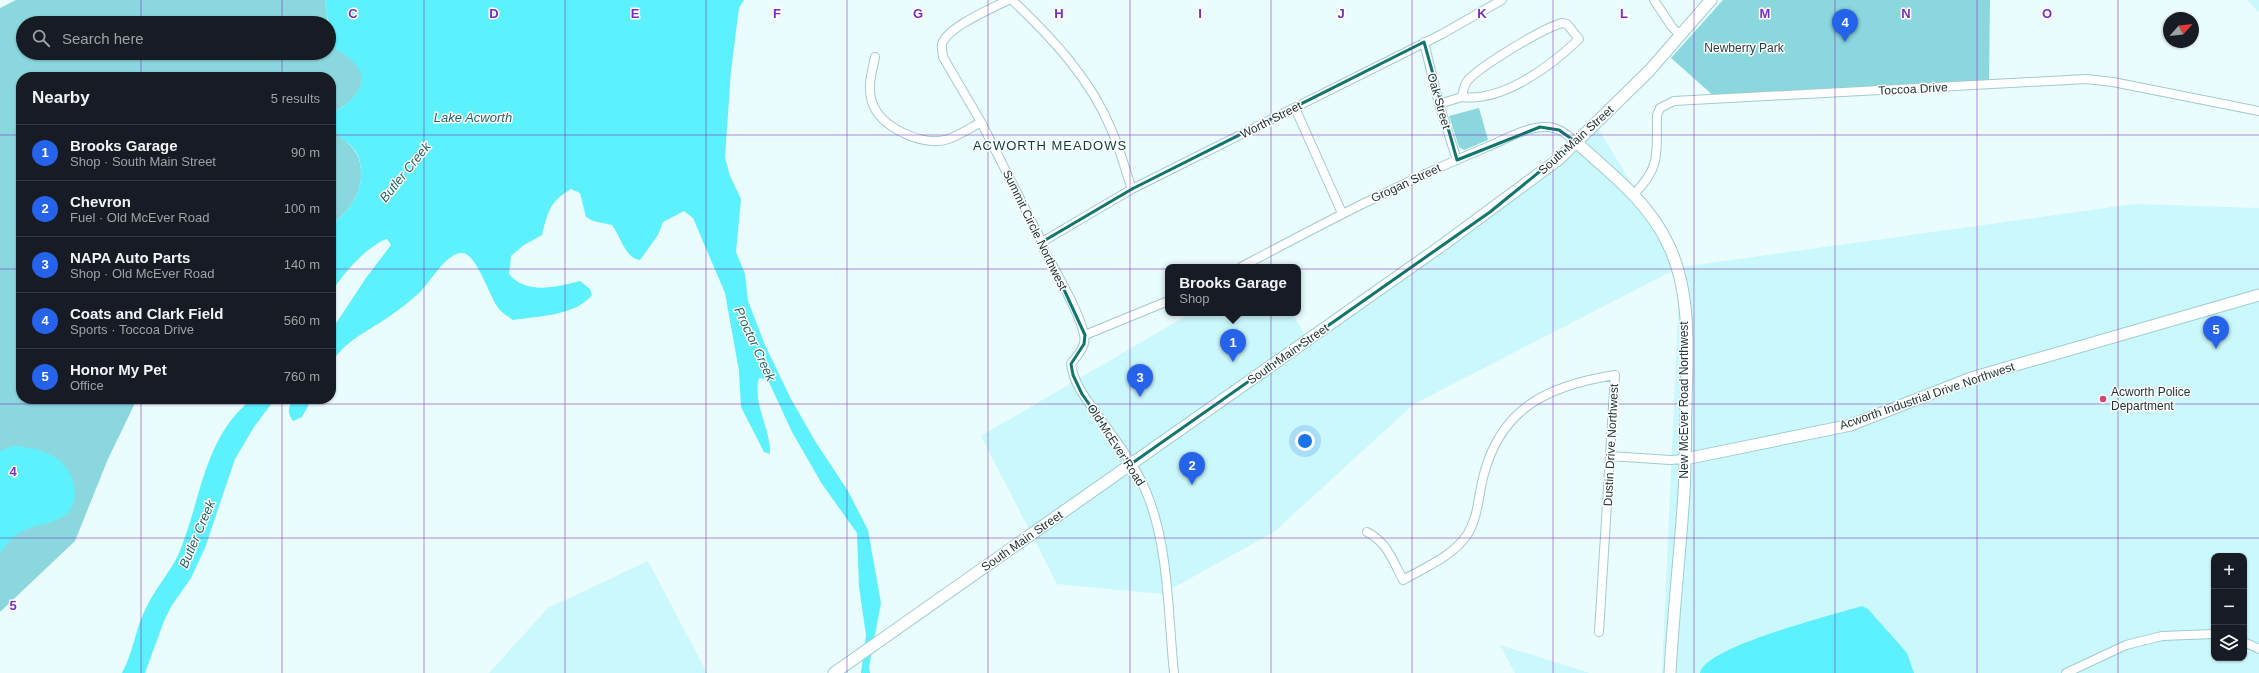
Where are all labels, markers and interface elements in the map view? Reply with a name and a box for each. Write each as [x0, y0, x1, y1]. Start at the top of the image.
text: C [348, 6, 358, 21]
text: D [489, 6, 499, 21]
text: E [631, 6, 640, 21]
text: F [773, 6, 781, 21]
text: G [913, 6, 923, 21]
text: H [1054, 6, 1064, 21]
text: I [1198, 6, 1202, 21]
text: J [1337, 6, 1345, 21]
text: K [1477, 6, 1487, 21]
text: L [1620, 6, 1628, 21]
text: M [1760, 6, 1770, 21]
text: N [1901, 6, 1911, 21]
text: O [2042, 6, 2052, 21]
pin: 4 [1832, 9, 1858, 42]
north arrow [2163, 12, 2199, 48]
search box [16, 16, 336, 60]
icon: search [30, 27, 52, 49]
text: Search here [62, 30, 144, 47]
park label: Newberry Park [1704, 41, 1785, 55]
street label: Oak Street [1424, 72, 1454, 131]
street label: Toccoa Drive [1878, 80, 1948, 98]
text: Nearby [32, 88, 90, 107]
text: 5 results [271, 91, 320, 106]
street label: Worth Street [1238, 98, 1305, 141]
street label: South Main Street [1536, 102, 1617, 177]
water label: Lake Acworth [434, 110, 512, 125]
text: Brooks Garage [70, 137, 178, 154]
water label: Butler Creek [376, 138, 435, 205]
district label: ACWORTH MEADOWS [973, 138, 1127, 153]
text: 1 [41, 145, 49, 160]
text: 90 m [291, 145, 320, 160]
text: Shop · South Main Street [70, 154, 216, 169]
street label: Grogan Street [1369, 160, 1444, 205]
street label: Summit Circle Northwest [1000, 168, 1071, 293]
text: Chevron [70, 193, 131, 210]
text: 2 [41, 201, 49, 216]
text: 100 m [284, 201, 320, 216]
text: Fuel · Old McEver Road [70, 210, 209, 225]
text: NAPA Auto Parts [70, 249, 190, 266]
text: 3 [41, 257, 49, 272]
text: 140 m [284, 257, 320, 272]
popup [1165, 264, 1301, 316]
text: Shop · Old McEver Road [70, 266, 215, 281]
text: Brooks Garage [1179, 274, 1287, 291]
text: Shop [1179, 291, 1210, 306]
water label: Proctor Creek [731, 304, 779, 385]
text: Coats and Clark Field [70, 305, 223, 322]
text: 4 [41, 313, 49, 328]
text: 560 m [284, 313, 320, 328]
pin: 5 [2203, 316, 2229, 349]
street label: South Main Street [1245, 320, 1332, 387]
street label: New McEver Road Northwest [1677, 321, 1691, 479]
text: Sports · Toccoa Drive [70, 322, 194, 337]
pin: 1 [1220, 329, 1246, 362]
street label: Acworth Industrial Drive Northwest [1838, 359, 2017, 433]
text: Honor My Pet [70, 361, 167, 378]
pin: 3 [1127, 364, 1153, 397]
text: 5 [41, 369, 49, 384]
text: 760 m [284, 369, 320, 384]
text: Office [70, 378, 104, 393]
street label: Dustin Drive Northwest [1601, 383, 1621, 507]
place label: Acworth Police Department [2111, 385, 2191, 413]
marker: Acworth Police Department [2098, 394, 2108, 404]
street label: Old McEver Road [1084, 401, 1148, 489]
your location [1295, 431, 1315, 451]
pin: 2 [1179, 452, 1205, 485]
text: 4 [9, 464, 17, 479]
water label: Butler Creek [176, 496, 219, 570]
street label: South Main Street [979, 507, 1066, 574]
map controls [2211, 553, 2247, 661]
button: + [2211, 553, 2247, 589]
button: − [2211, 589, 2247, 625]
text: 5 [9, 598, 17, 613]
button: layers [2211, 625, 2247, 661]

